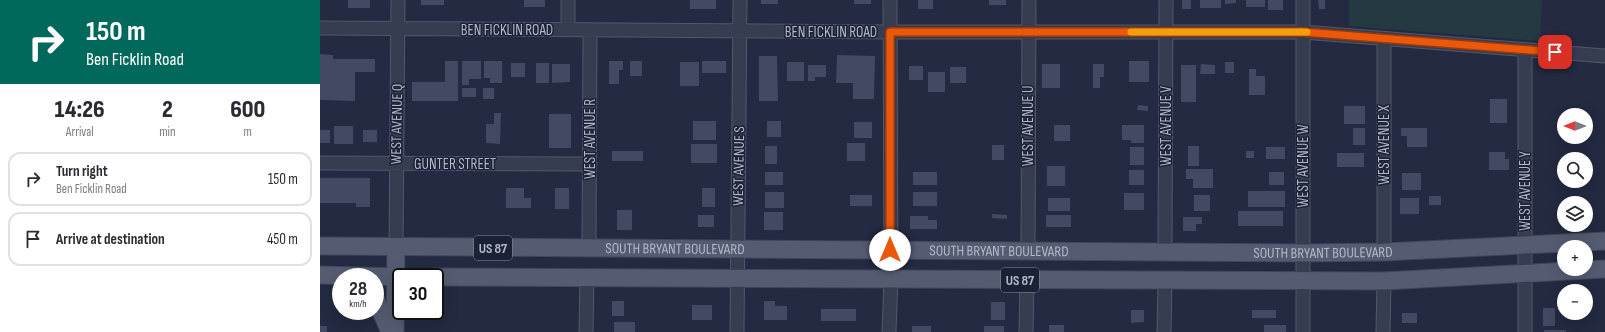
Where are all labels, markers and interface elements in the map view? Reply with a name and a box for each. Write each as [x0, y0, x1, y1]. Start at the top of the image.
text: 150 m [86, 15, 146, 48]
icon: right [20, 16, 72, 68]
street label: BEN FICKLIN ROAD [461, 21, 553, 40]
street label: BEN FICKLIN ROAD [785, 23, 877, 42]
pin [1538, 35, 1572, 69]
icon: arrive [1544, 41, 1566, 63]
text: Ben Ficklin Road [86, 49, 184, 70]
street label: WEST AVENUE Q [387, 83, 407, 165]
street label: WEST AVENUE U [1019, 86, 1038, 166]
street label: WEST AVENUE V [1157, 86, 1176, 166]
text: 14:26 [55, 95, 105, 124]
text: 2 [162, 95, 173, 124]
text: 600 [230, 95, 265, 124]
street label: WEST AVENUE R [581, 99, 600, 179]
street label: WEST AVENUE X [1375, 105, 1394, 185]
north arrow [1557, 108, 1593, 144]
map controls [1557, 108, 1593, 320]
text: Arrival [66, 124, 94, 140]
text: min [159, 124, 176, 140]
text: m [244, 124, 252, 140]
street label: WEST AVENUE W [1294, 124, 1313, 208]
street label: WEST AVENUE S [729, 126, 749, 206]
street label: WEST AVENUE Y [1516, 150, 1535, 231]
button: search [1557, 152, 1593, 188]
street label: GUNTER STREET [414, 155, 496, 174]
text: Turn right [56, 162, 108, 181]
icon: right [22, 168, 44, 190]
text: 150 m [268, 170, 298, 189]
text: Ben Ficklin Road [56, 181, 127, 197]
button: layers [1557, 196, 1593, 232]
icon: arrive [22, 228, 44, 250]
position arrow [869, 229, 911, 271]
text: Arrive at destination [56, 230, 165, 249]
text: 450 m [267, 230, 298, 249]
road number: US 87 [474, 236, 512, 260]
street label: SOUTH BRYANT BOULEVARD [605, 239, 745, 259]
button: + [1557, 240, 1593, 276]
street label: SOUTH BRYANT BOULEVARD [929, 241, 1069, 261]
street label: SOUTH BRYANT BOULEVARD [1253, 242, 1393, 263]
speed limit sign: 30 [392, 268, 444, 320]
road number: US 87 [1001, 268, 1039, 292]
text: 28 [349, 277, 367, 301]
button: − [1557, 284, 1593, 320]
text: km/h [349, 298, 367, 310]

